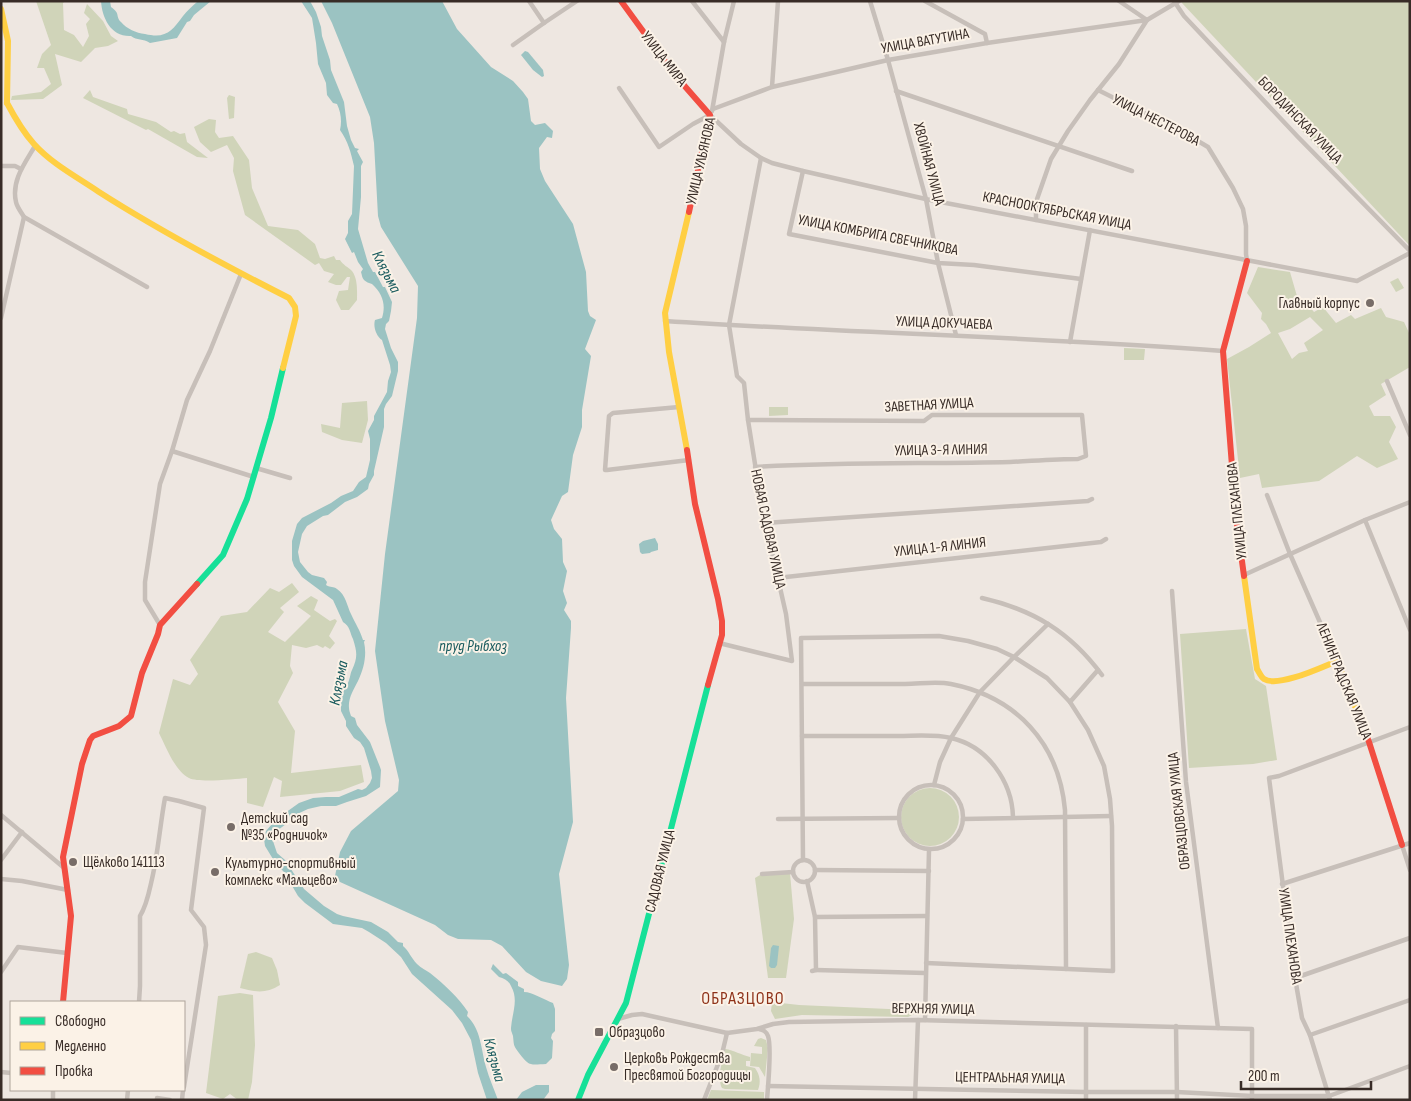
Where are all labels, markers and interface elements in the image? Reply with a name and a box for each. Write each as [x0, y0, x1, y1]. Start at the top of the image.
street label: УЛИЦА ВАТУТИНА [880, 24, 971, 58]
street label: УЛИЦА МИРА [636, 27, 692, 91]
street label: БОРОДИНСКАЯ УЛИЦА [1254, 73, 1347, 168]
street label: УЛИЦА НЕСТЕРОВА [1109, 90, 1204, 151]
street label: УЛИЦА УЛЬЯНОВА [682, 115, 720, 207]
street label: ХВОЙНАЯ УЛИЦА [909, 119, 949, 208]
street label: КРАСНООКТЯБРЬСКАЯ УЛИЦА [981, 187, 1134, 235]
street label: УЛИЦА КОМБРИГА СВЕЧНИКОВА [796, 210, 960, 260]
water label: Клязьма [367, 248, 405, 297]
place label: Главный корпус [1278, 294, 1360, 313]
marker: Главный корпус [1364, 297, 1376, 309]
street label: УЛИЦА ДОКУЧАЕВА [895, 312, 993, 334]
street label: ЗАВЕТНАЯ УЛИЦА [884, 393, 975, 417]
street label: УЛИЦА 3-Я ЛИНИЯ [894, 440, 988, 460]
street label: УЛИЦА ПЛЕХАНОВА [1222, 461, 1252, 560]
street label: НОВАЯ САДОВАЯ УЛИЦА [746, 467, 790, 591]
street label: УЛИЦА 1-Я ЛИНИЯ [893, 533, 987, 561]
street label: ЛЕНИНГРАДСКАЯ УЛИЦА [1312, 619, 1376, 743]
water label: пруд Рыбхоз [439, 637, 507, 656]
water label: Клязьма [325, 659, 353, 707]
street label: ОБРАЗЦОВСКАЯ УЛИЦА [1163, 751, 1195, 871]
place label: Детский сад №35 «Родничок» [241, 809, 328, 845]
marker: Детский сад №35 «Родничок» [225, 821, 237, 833]
street label: САДОВАЯ УЛИЦА [641, 827, 680, 914]
place label: Щёлково 141113 [83, 853, 165, 872]
place label: Культурно-спортивный комплекс «Мальцево» [225, 854, 356, 890]
marker: Щёлково 141113 [67, 856, 79, 868]
marker: Культурно-спортивный комплекс «Мальцево» [209, 866, 221, 878]
street label: УЛИЦА ПЛЕХАНОВА [1274, 887, 1306, 986]
district label: ОБРАЗЦОВО [701, 988, 785, 1009]
street label: ВЕРХНЯЯ УЛИЦА [891, 999, 975, 1019]
legend [10, 1001, 185, 1091]
text: Свободно [55, 1012, 106, 1031]
place label: Образцово [609, 1023, 665, 1042]
marker: Образцово [593, 1026, 605, 1038]
water label: Клязьма [479, 1036, 509, 1085]
text: Медленно [55, 1037, 106, 1056]
place label: Церковь Рождества Пресвятой Богородицы [624, 1049, 751, 1085]
scale bar [1241, 1058, 1371, 1090]
marker: Церковь Рождества Пресвятой Богородицы [608, 1061, 620, 1073]
text: Пробка [55, 1062, 93, 1081]
text: 200 m [1248, 1067, 1280, 1086]
street label: ЦЕНТРАЛЬНАЯ УЛИЦА [955, 1068, 1066, 1088]

